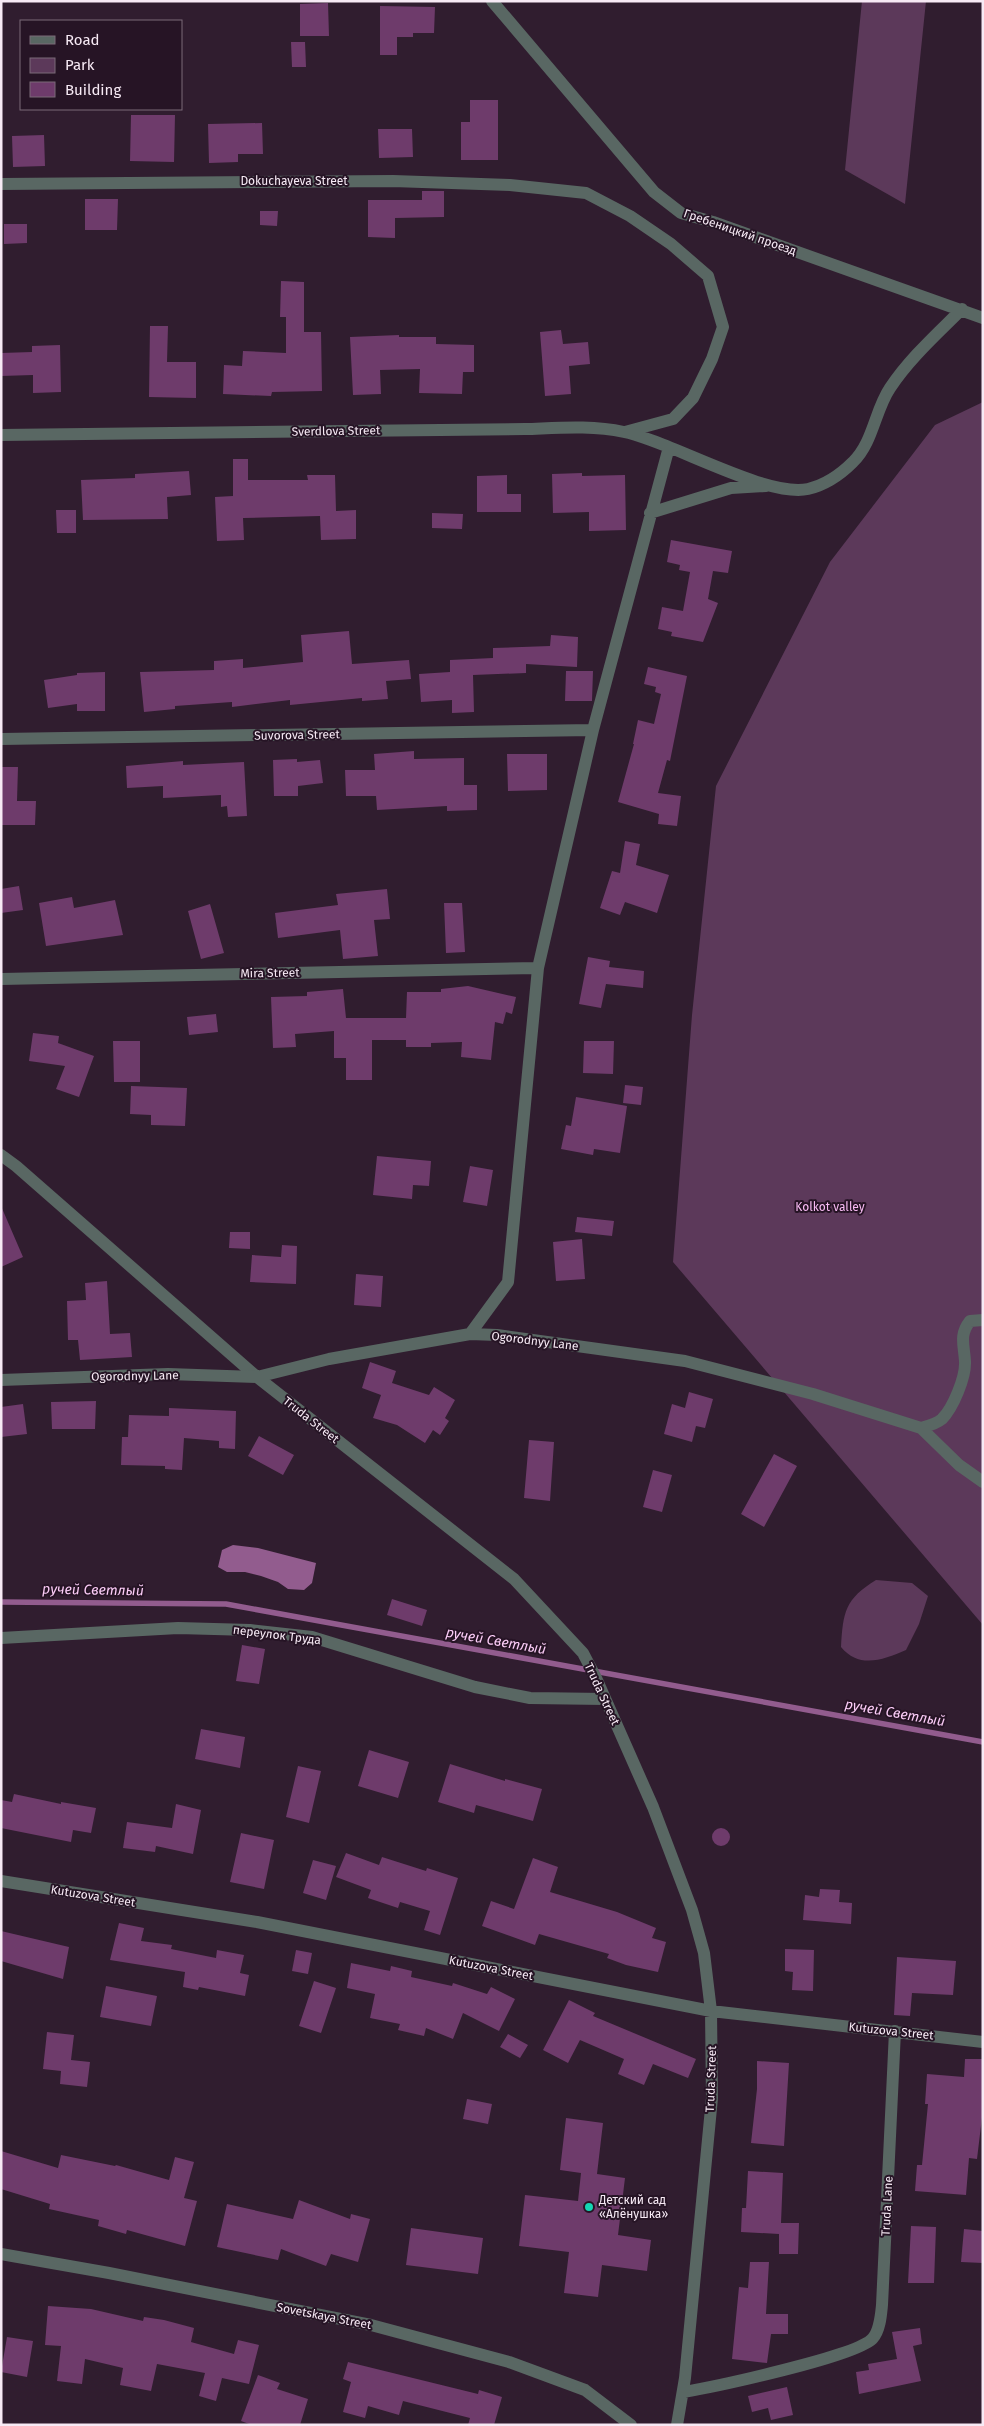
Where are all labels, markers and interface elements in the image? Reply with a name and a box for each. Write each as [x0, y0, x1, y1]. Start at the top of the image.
legend [20, 20, 182, 110]
text: Road [65, 31, 100, 49]
text: Park [65, 56, 95, 74]
text: Building [65, 81, 121, 99]
street label: Dokuchayeva Street [240, 174, 348, 188]
street label: Гребеницкий проезд [682, 206, 799, 258]
street label: Sverdlova Street [292, 423, 381, 439]
street label: Suvorova Street [254, 727, 341, 743]
street label: Mira Street [240, 965, 300, 981]
park label: Kolkot valley [795, 1200, 865, 1214]
street label: Ogorodnyy Lane [491, 1329, 579, 1353]
street label: Ogorodnyy Lane [91, 1368, 179, 1384]
street label: Truda Street [280, 1394, 342, 1447]
water label: ручей Светлый [42, 1581, 144, 1599]
street label: переулок Труда [232, 1623, 322, 1647]
water label: ручей Светлый [444, 1624, 548, 1658]
street label: Truda Street [582, 1661, 623, 1728]
water label: ручей Светлый [843, 1696, 947, 1730]
street label: Kutuzova Street [50, 1882, 137, 1910]
street label: Kutuzova Street [448, 1953, 535, 1983]
street label: Kutuzova Street [848, 2020, 935, 2042]
street label: Truda Street [703, 2045, 719, 2113]
street label: Truda Lane [878, 2176, 896, 2236]
place label: Детский сад «Алёнушка» [598, 2193, 668, 2221]
marker: Детский сад «Алёнушка» [583, 2201, 595, 2213]
street label: Sovetskaya Street [275, 2300, 373, 2332]

